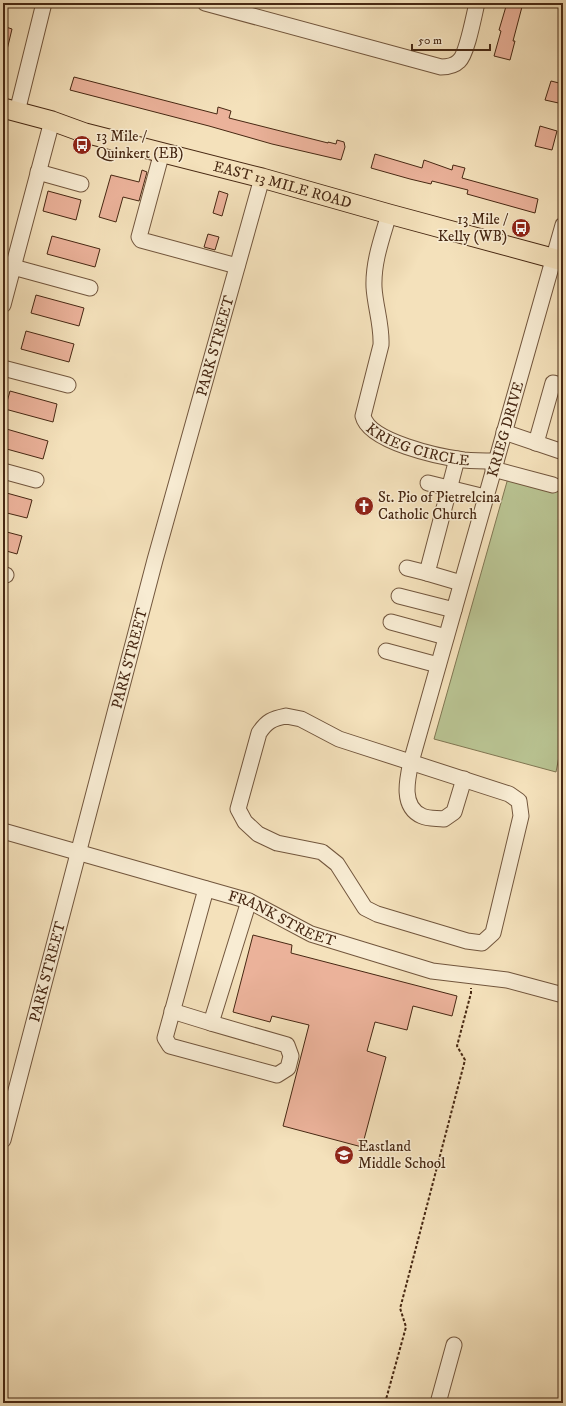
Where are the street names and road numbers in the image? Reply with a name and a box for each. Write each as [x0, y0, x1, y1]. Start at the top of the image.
street label: EAST 13 MILE ROAD [211, 157, 354, 213]
street label: PARK STREET [192, 293, 239, 398]
street label: KRIEG DRIVE [483, 379, 528, 479]
street label: KRIEG CIRCLE [362, 419, 471, 470]
street label: PARK STREET [107, 605, 152, 711]
street label: FRANK STREET [226, 887, 338, 951]
street label: PARK STREET [25, 919, 70, 1024]

